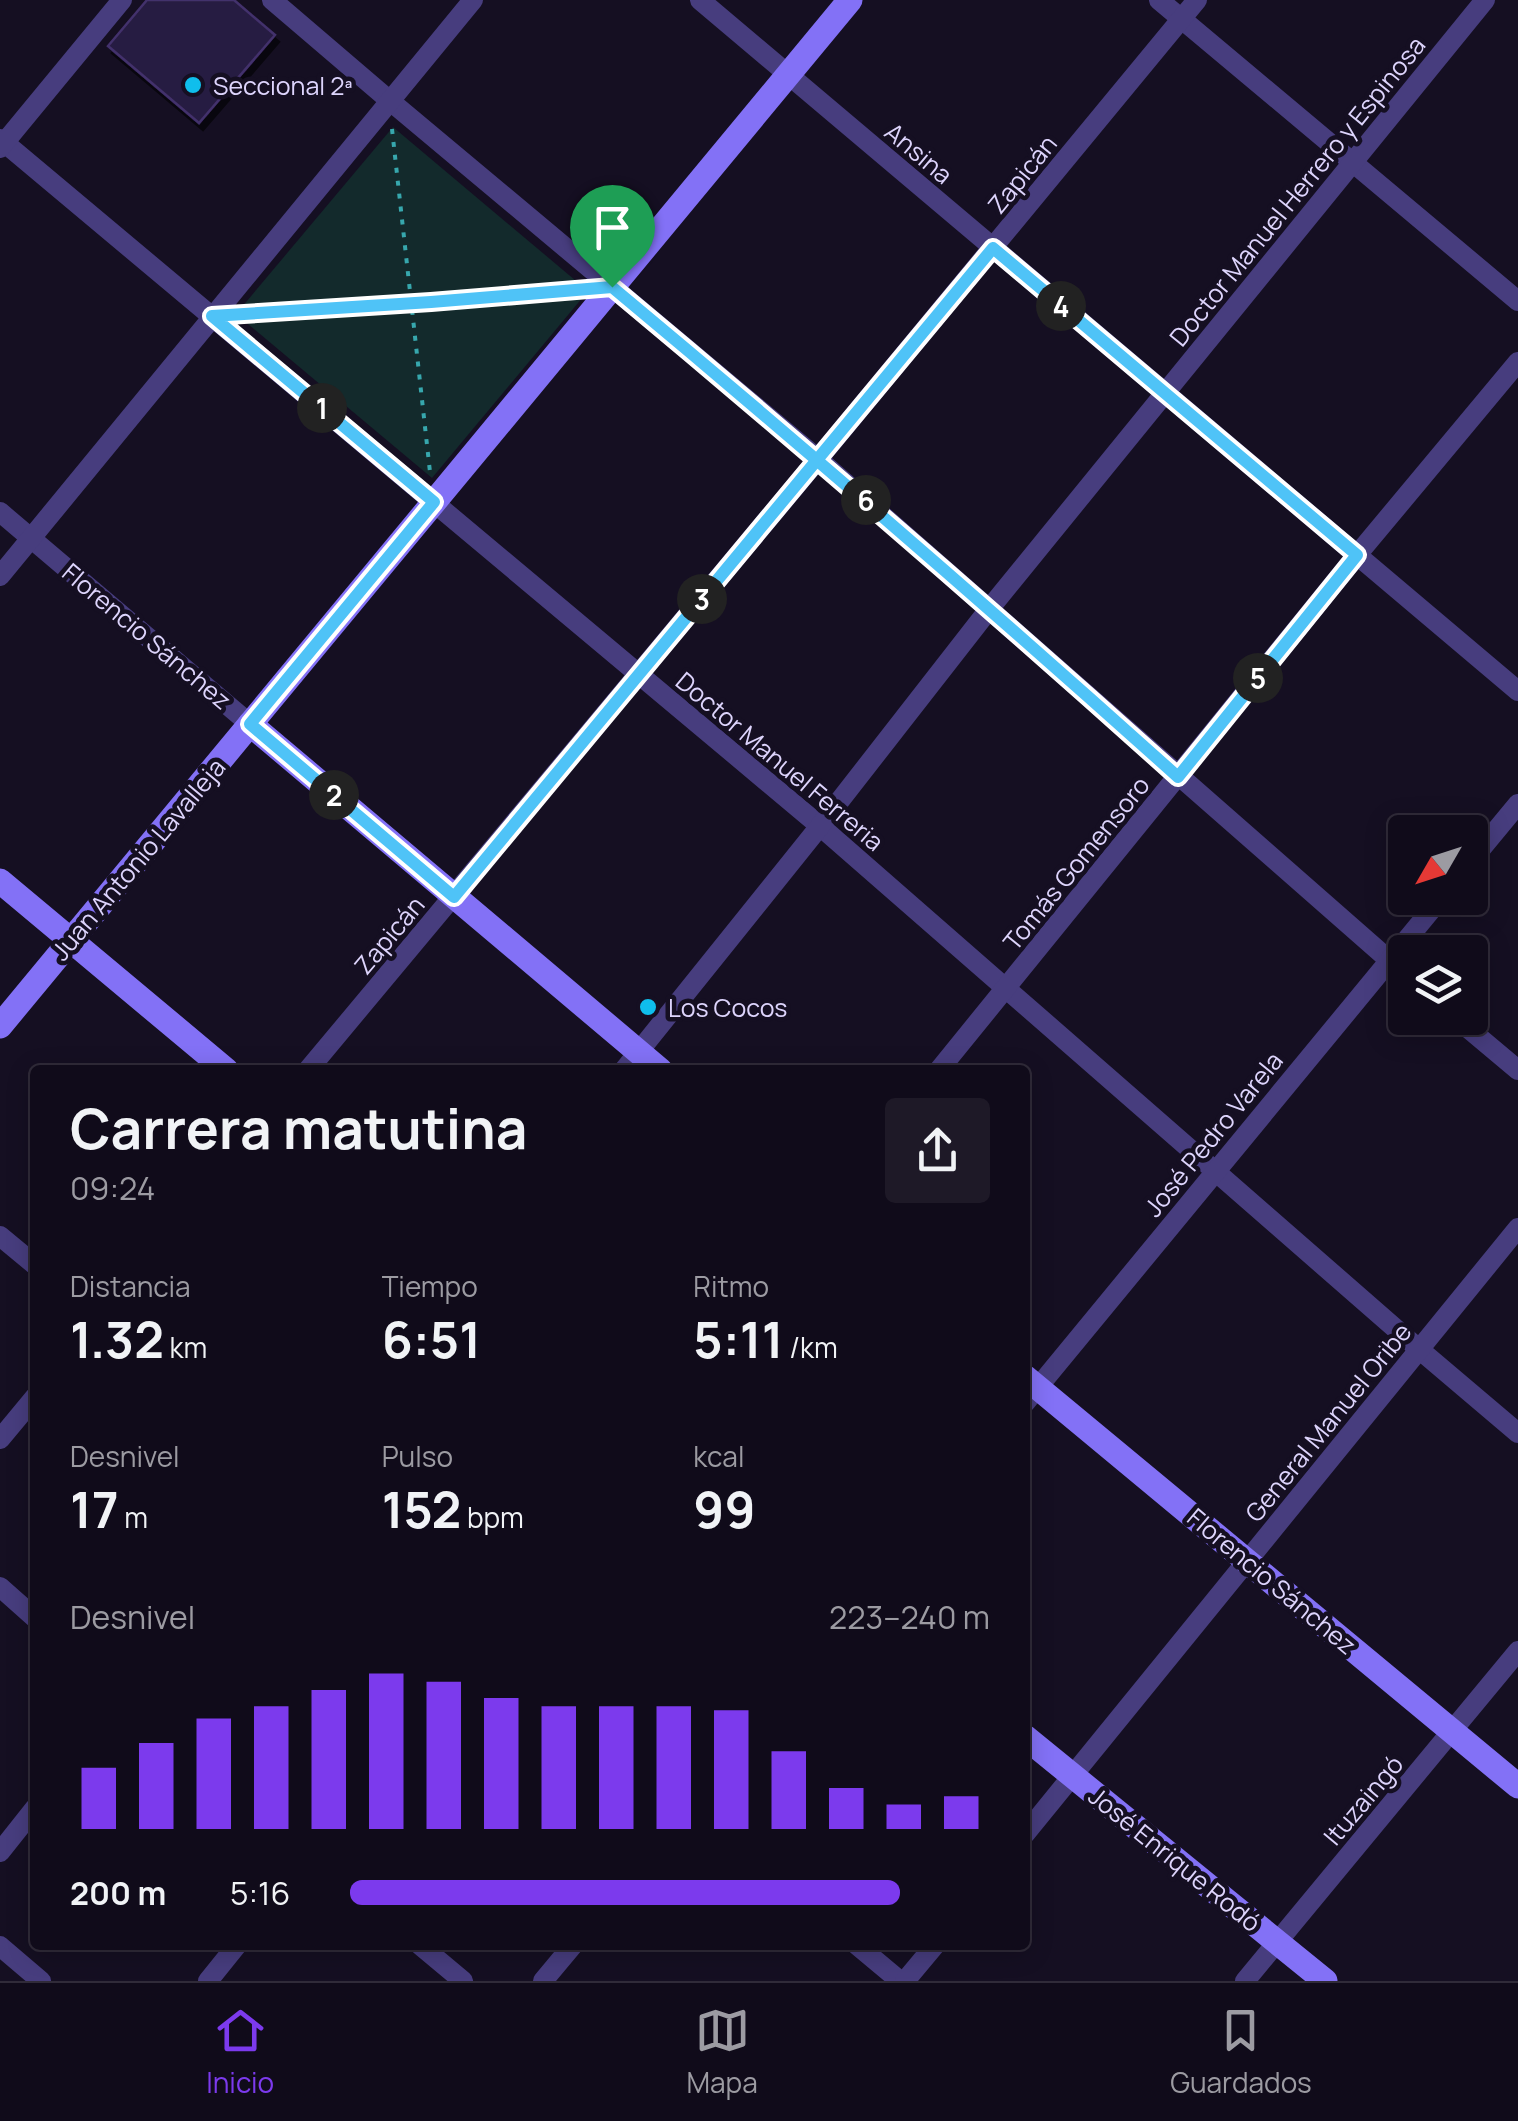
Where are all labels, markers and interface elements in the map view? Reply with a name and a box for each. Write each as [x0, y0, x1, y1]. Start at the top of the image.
street label: Doctor Manuel Herrero y Espinosa [1161, 29, 1433, 353]
place label: Seccional 2ª [213, 68, 352, 103]
marker: Seccional 2ª [182, 74, 204, 96]
street label: Ansina [878, 114, 960, 192]
street label: Zapicán [979, 127, 1065, 221]
pin [570, 185, 655, 288]
icon: arrive [585, 200, 640, 255]
pin: 4 [1036, 281, 1086, 331]
text: 4 [1052, 287, 1070, 325]
pin: 1 [297, 383, 347, 433]
text: 1 [316, 389, 328, 427]
pin: 6 [841, 475, 891, 525]
text: 6 [857, 481, 875, 519]
street label: Florencio Sánchez [55, 555, 239, 717]
pin: 3 [677, 574, 727, 624]
text: 3 [694, 580, 710, 618]
pin: 5 [1233, 653, 1283, 703]
text: 5 [1250, 659, 1266, 697]
street label: Doctor Manuel Ferreria [669, 663, 891, 859]
street label: Juan Antonio Lavalleja [43, 750, 233, 968]
street label: Tomás Gomensoro [995, 768, 1157, 958]
pin: 2 [309, 770, 359, 820]
text: 2 [326, 776, 342, 814]
north arrow [1388, 815, 1488, 915]
map controls [1388, 815, 1488, 1035]
street label: Zapicán [346, 888, 432, 982]
button: layers [1388, 935, 1488, 1035]
place label: Los Cocos [668, 990, 787, 1025]
marker: Los Cocos [637, 996, 659, 1018]
street label: José Pedro Varela [1136, 1044, 1290, 1224]
text: Carrera matutina [70, 1090, 527, 1166]
button: share [885, 1098, 990, 1203]
text: 09:24 [70, 1166, 155, 1210]
text: Distancia [70, 1267, 191, 1305]
text: Tiempo [382, 1267, 478, 1305]
text: Ritmo [693, 1267, 769, 1305]
text: 1.32 [70, 1305, 164, 1373]
text: 6:51 [382, 1305, 481, 1373]
text: 5:11 [693, 1305, 784, 1373]
street label: General Manuel Oribe [1237, 1315, 1419, 1529]
text: km [164, 1328, 207, 1366]
text: /km [784, 1328, 838, 1366]
text: Desnivel [70, 1437, 180, 1475]
text: Pulso [382, 1437, 453, 1475]
text: kcal [693, 1437, 744, 1475]
text: 17 [70, 1475, 119, 1543]
text: 152 [382, 1475, 461, 1543]
text: 99 [693, 1475, 755, 1543]
text: m [119, 1498, 148, 1536]
text: bpm [461, 1498, 524, 1536]
street label: Florencio Sánchez [1180, 1500, 1364, 1662]
text: Desnivel [70, 1595, 195, 1639]
text: 223–240 m [829, 1595, 990, 1639]
street label: Ituzaingó [1315, 1748, 1411, 1852]
street label: José Enrique Rodó [1081, 1779, 1269, 1939]
text: 200 m [70, 1871, 166, 1915]
text: 5:16 [230, 1871, 290, 1915]
tab: Inicio [206, 2003, 274, 2101]
tab: Mapa [687, 2003, 758, 2101]
tab: Guardados [1170, 2003, 1312, 2101]

